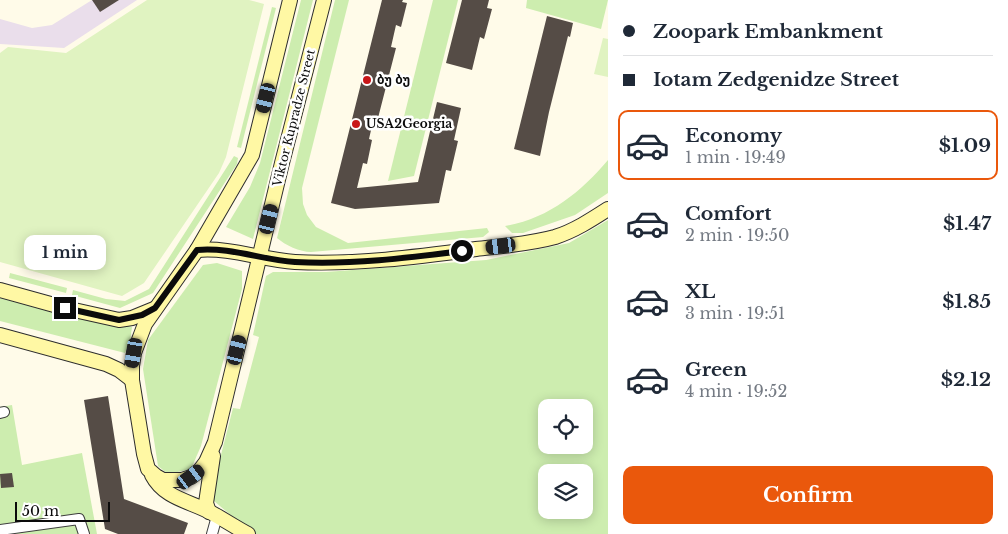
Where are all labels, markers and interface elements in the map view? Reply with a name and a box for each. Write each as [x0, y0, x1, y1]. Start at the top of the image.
text: Zoopark Embankment [653, 20, 883, 43]
street label: Viktor Kupradze Street [269, 47, 318, 189]
text: Iotam Zedgenidze Street [653, 68, 899, 91]
place label: ბუ ბუ [377, 72, 410, 87]
marker: ბუ ბუ [361, 74, 373, 86]
car [255, 82, 276, 114]
place label: USA2Georgia [366, 116, 452, 131]
marker: USA2Georgia [350, 118, 362, 130]
icon: car [625, 123, 670, 168]
text: Economy [685, 124, 782, 147]
text: $1.09 [939, 134, 991, 157]
text: 1 min · 19:49 [685, 147, 786, 167]
icon: car [625, 201, 670, 246]
text: Comfort [685, 202, 772, 225]
car [258, 203, 279, 235]
text: $1.47 [943, 212, 991, 235]
text: 2 min · 19:50 [685, 225, 789, 245]
callout: 1 min [24, 236, 106, 270]
car [485, 237, 516, 255]
route start [451, 240, 473, 262]
text: 1 min [42, 242, 88, 262]
icon: car [625, 279, 670, 324]
text: XL [685, 280, 715, 303]
text: $1.85 [942, 290, 991, 313]
route end [54, 297, 76, 319]
text: 3 min · 19:51 [685, 303, 785, 323]
car [226, 334, 247, 366]
car [124, 337, 143, 369]
icon: car [625, 357, 670, 402]
text: Green [685, 358, 747, 381]
text: $2.12 [941, 368, 991, 391]
text: 4 min · 19:52 [685, 381, 787, 401]
map controls [538, 399, 593, 519]
button: locate [538, 399, 593, 454]
car [174, 462, 207, 492]
button: layers [538, 464, 593, 519]
button: Confirm [623, 466, 993, 524]
scale bar [15, 499, 110, 522]
text: 50 m [22, 502, 59, 520]

